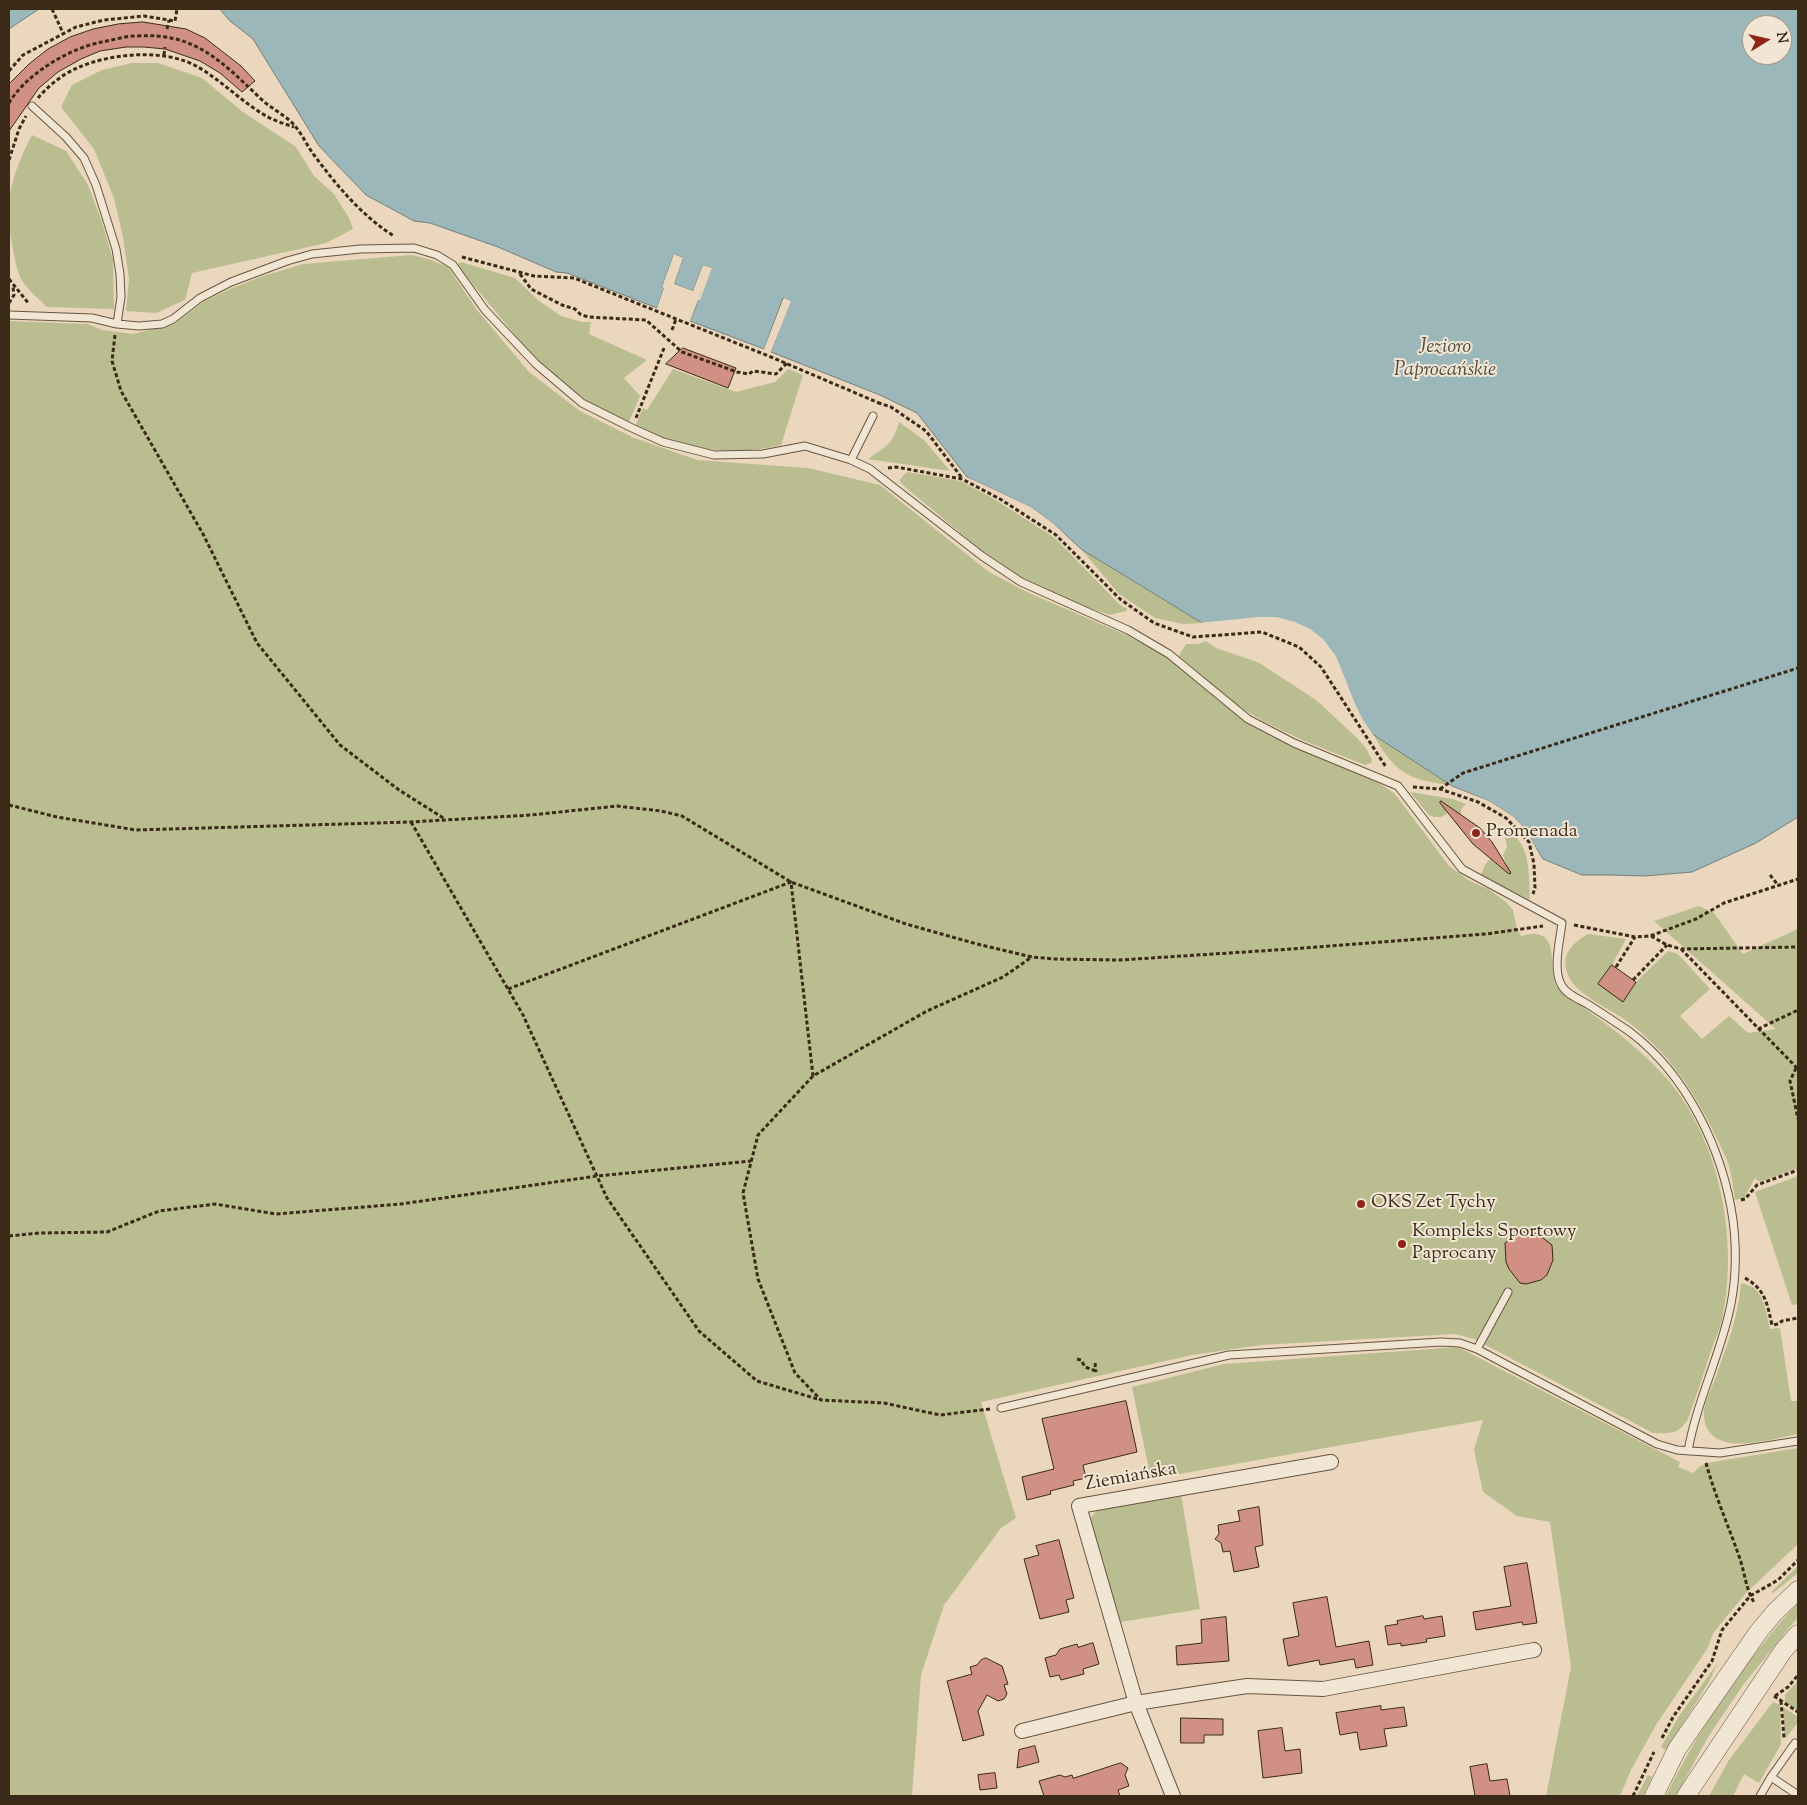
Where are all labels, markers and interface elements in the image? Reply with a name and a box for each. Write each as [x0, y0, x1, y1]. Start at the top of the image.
north arrow [1742, 15, 1792, 65]
text: N [1770, 31, 1792, 45]
water label: Jezioro Paprocańskie [1394, 337, 1496, 384]
place label: Promenada [1486, 822, 1578, 844]
marker: Promenada [1470, 827, 1482, 839]
place label: OKS Zet Tychy [1371, 1193, 1496, 1215]
marker: OKS Zet Tychy [1355, 1198, 1367, 1210]
place label: Kompleks Sportowy Paprocany [1412, 1222, 1576, 1266]
marker: Kompleks Sportowy Paprocany [1396, 1238, 1408, 1250]
street label: Ziemiańska [1083, 1459, 1179, 1497]

